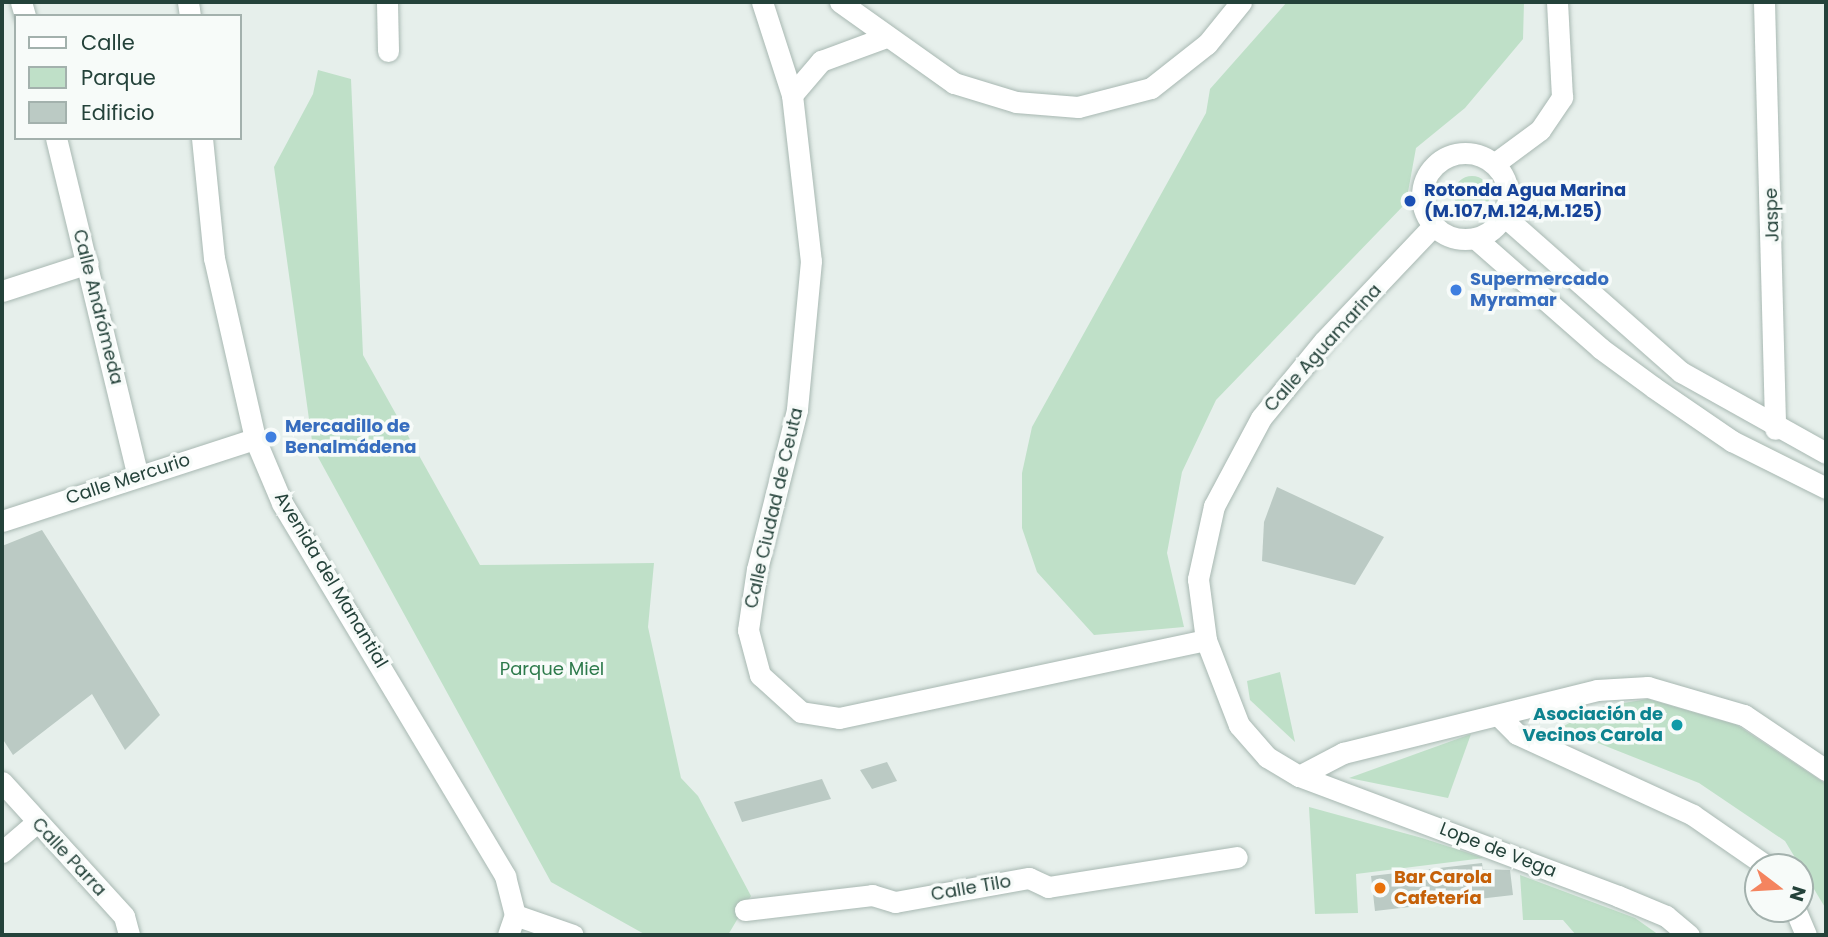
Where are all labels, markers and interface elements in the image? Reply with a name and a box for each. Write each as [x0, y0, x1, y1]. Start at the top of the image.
legend [14, 14, 242, 140]
text: Calle [81, 28, 135, 57]
text: Parque [81, 63, 156, 92]
text: Edificio [81, 98, 155, 127]
place label: Rotonda Agua Marina (M.107,M.124,M.125) [1424, 180, 1626, 222]
street label: Jaspe [1760, 187, 1784, 243]
marker: Rotonda Agua Marina (M.107,M.124,M.125) [1402, 193, 1418, 209]
street label: Calle Andrómeda [68, 227, 128, 387]
place label: Supermercado Myramar [1470, 269, 1609, 312]
street label: Calle Aguamarina [1260, 280, 1386, 416]
marker: Supermercado Myramar [1448, 282, 1464, 298]
street label: Calle Ciudad de Ceuta [740, 405, 808, 611]
place label: Mercadillo de Benalmádena [285, 416, 417, 458]
marker: Mercadillo de Benalmádena [263, 429, 279, 445]
street label: Calle Mercurio [63, 449, 193, 509]
street label: Avenida del Manantial [270, 488, 392, 672]
park label: Parque Miel [500, 658, 604, 680]
place label: Asociación de Vecinos Carola [1522, 704, 1663, 746]
marker: Asociación de Vecinos Carola [1669, 717, 1685, 733]
street label: Calle Parra [27, 813, 111, 901]
street label: Lope de Vega [1437, 818, 1559, 882]
north arrow [1744, 853, 1814, 923]
place label: Bar Carola Cafetería [1394, 867, 1492, 910]
street label: Calle Tilo [929, 870, 1013, 906]
marker: Bar Carola Cafetería [1372, 880, 1388, 896]
text: N [1783, 883, 1813, 904]

